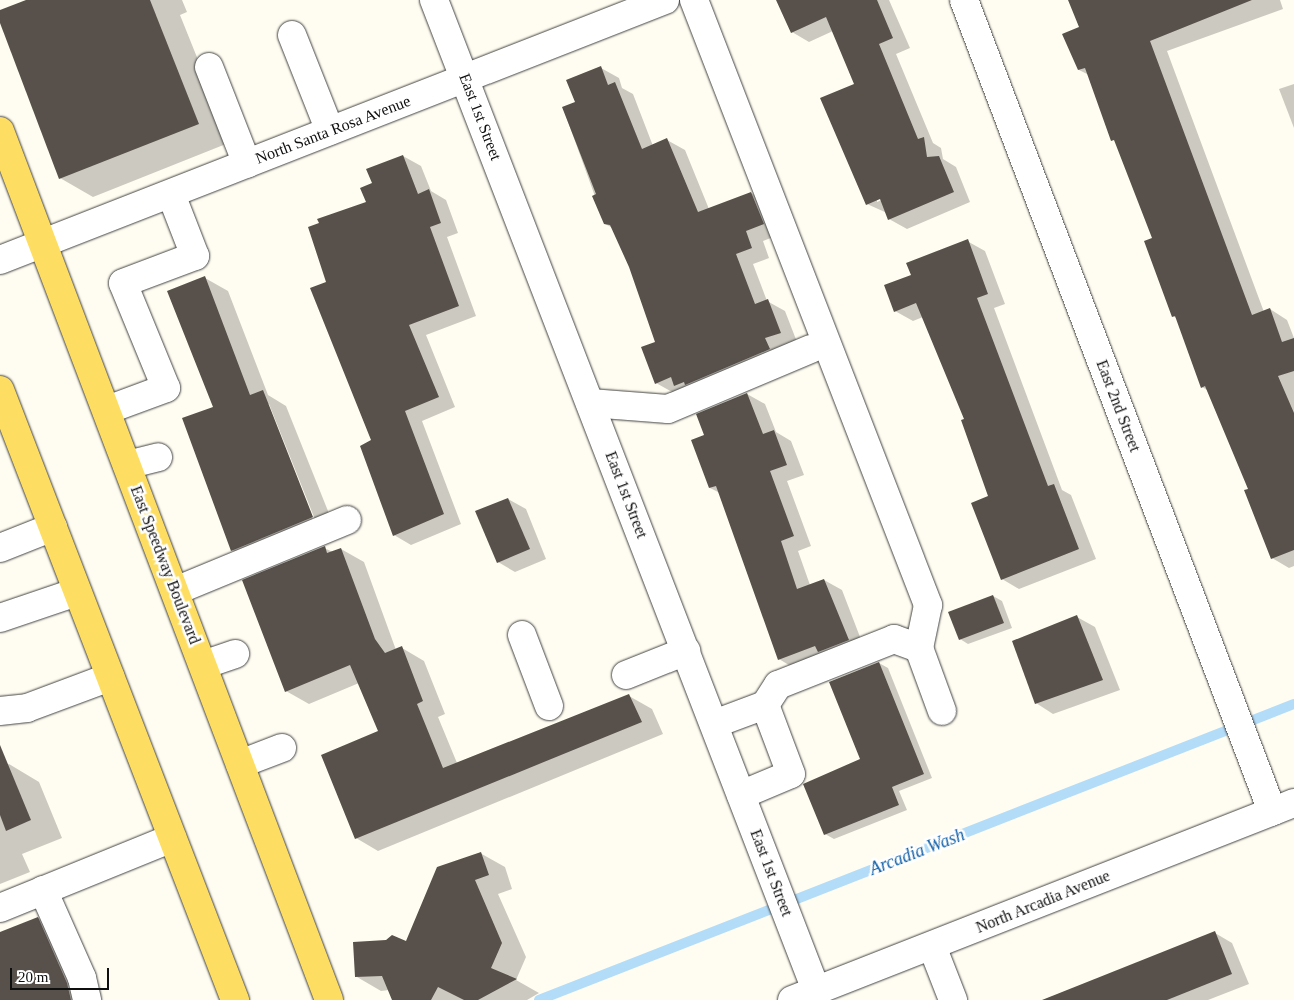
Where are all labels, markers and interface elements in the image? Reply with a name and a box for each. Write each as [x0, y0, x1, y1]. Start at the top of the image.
street label: East 1st Street [455, 71, 505, 163]
street label: North Santa Rosa Avenue [252, 91, 414, 169]
street label: East 2nd Street [1092, 357, 1144, 455]
street label: East 1st Street [601, 449, 651, 541]
street label: East Speedway Boulevard [126, 483, 204, 647]
water label: Arcadia Wash [866, 824, 968, 880]
street label: East 1st Street [746, 827, 796, 919]
street label: North Arcadia Avenue [972, 866, 1114, 938]
scale bar [12, 958, 111, 990]
text: 20 m [18, 969, 48, 985]

